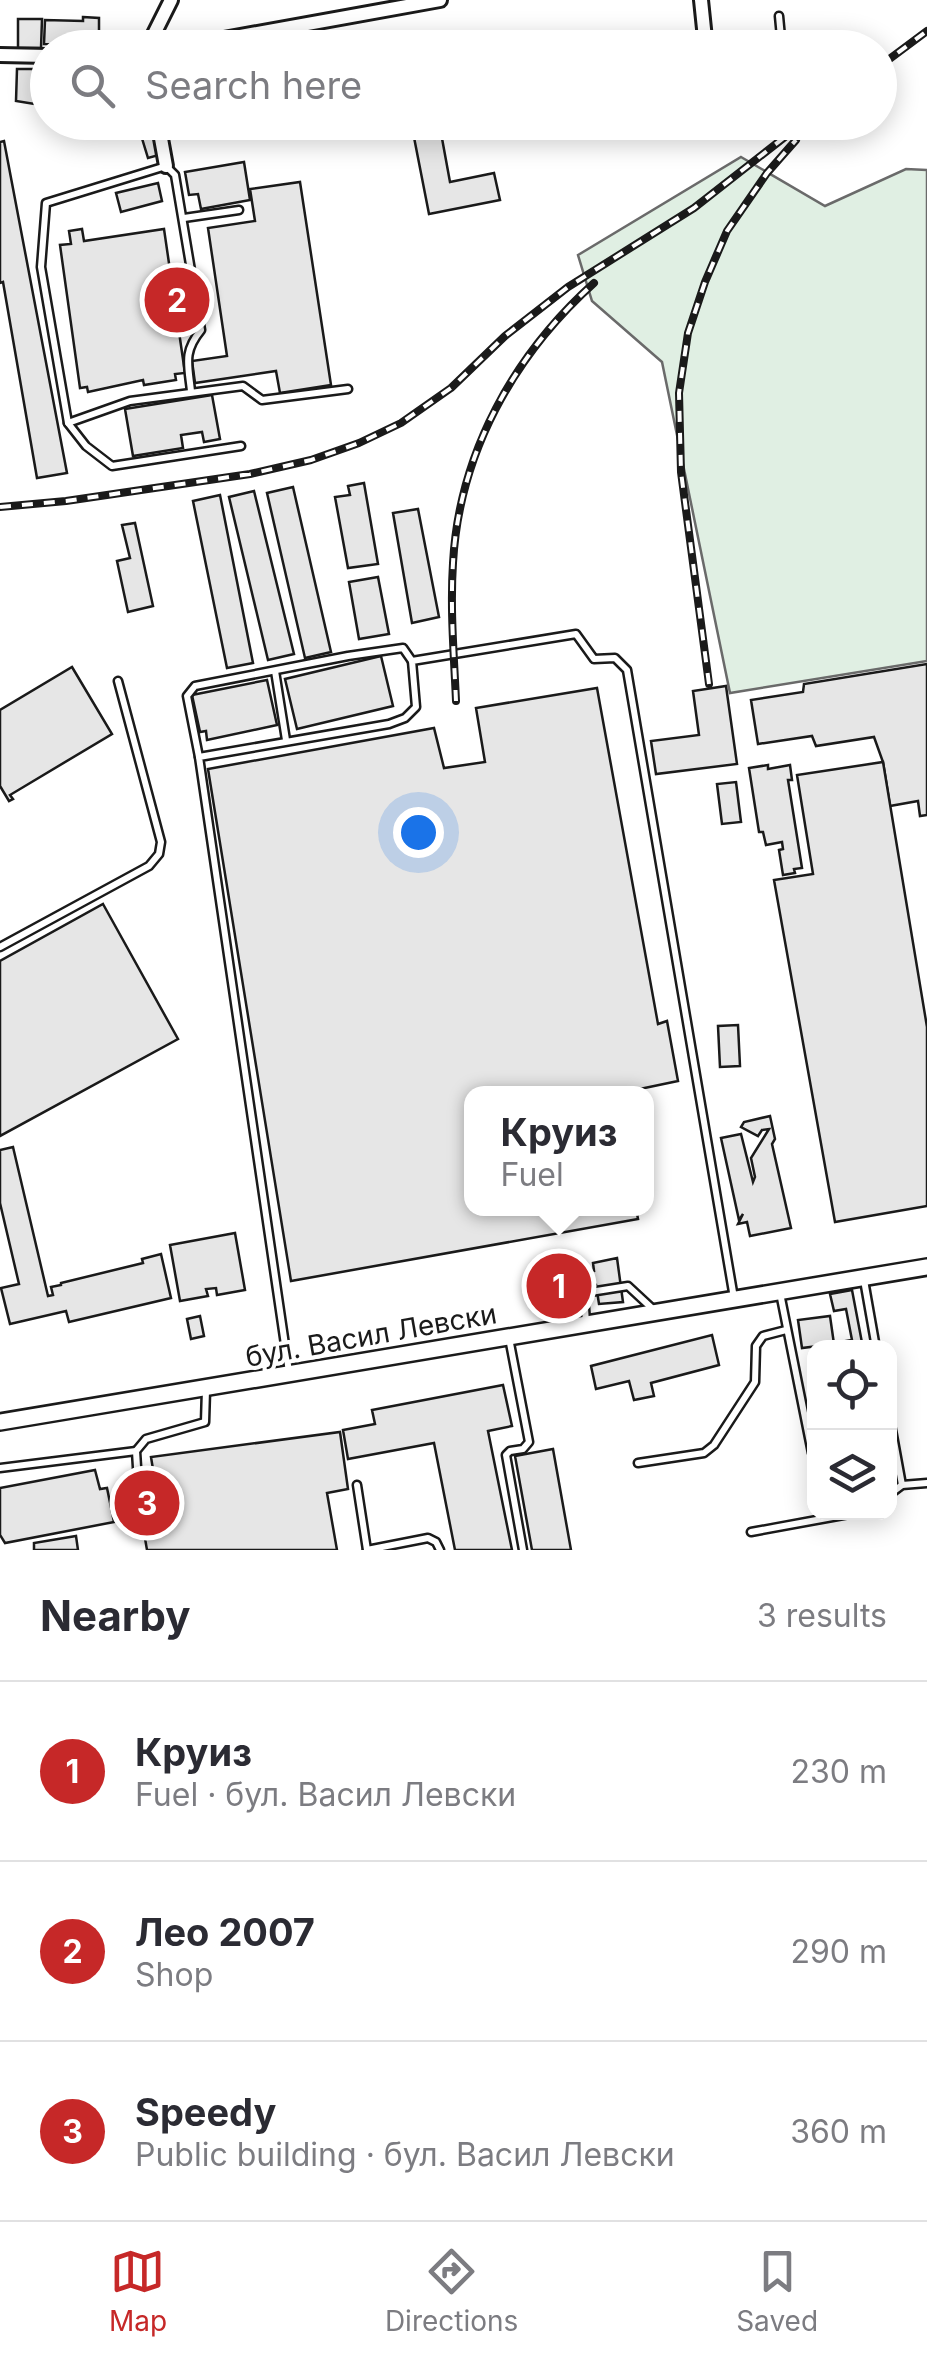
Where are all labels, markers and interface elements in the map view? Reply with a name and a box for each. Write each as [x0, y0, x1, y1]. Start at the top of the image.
search box [30, 30, 897, 140]
icon: search [65, 58, 120, 113]
text: Search here [145, 62, 362, 108]
pin: 2 [144, 262, 210, 338]
your location [393, 807, 444, 858]
popup [464, 1086, 654, 1216]
text: Круиз [501, 1109, 617, 1155]
text: Fuel [501, 1155, 564, 1194]
pin: 1 [526, 1248, 592, 1324]
street label: бул. Васил Левски [243, 1296, 499, 1374]
map controls [807, 1340, 897, 1520]
button: locate [807, 1340, 897, 1430]
button: layers [807, 1430, 897, 1520]
pin: 3 [114, 1466, 180, 1540]
text: Nearby [40, 1590, 191, 1641]
text: 3 results [757, 1596, 887, 1635]
text: Круиз [135, 1729, 252, 1775]
text: 1 [66, 1752, 79, 1791]
text: 230 m [791, 1752, 887, 1791]
text: Fuel · бул. Васил Левски [135, 1775, 516, 1814]
text: Лео 2007 [135, 1909, 315, 1955]
text: 2 [62, 1932, 83, 1971]
text: 290 m [790, 1932, 887, 1971]
text: Shop [135, 1955, 213, 1994]
text: Speedy [135, 2089, 276, 2135]
text: 3 [62, 2112, 83, 2151]
text: 360 m [790, 2112, 887, 2151]
text: Public building · бул. Васил Левски [135, 2135, 675, 2174]
tab: Map [109, 2244, 167, 2338]
tab: Directions [385, 2244, 518, 2338]
tab: Saved [736, 2244, 818, 2338]

